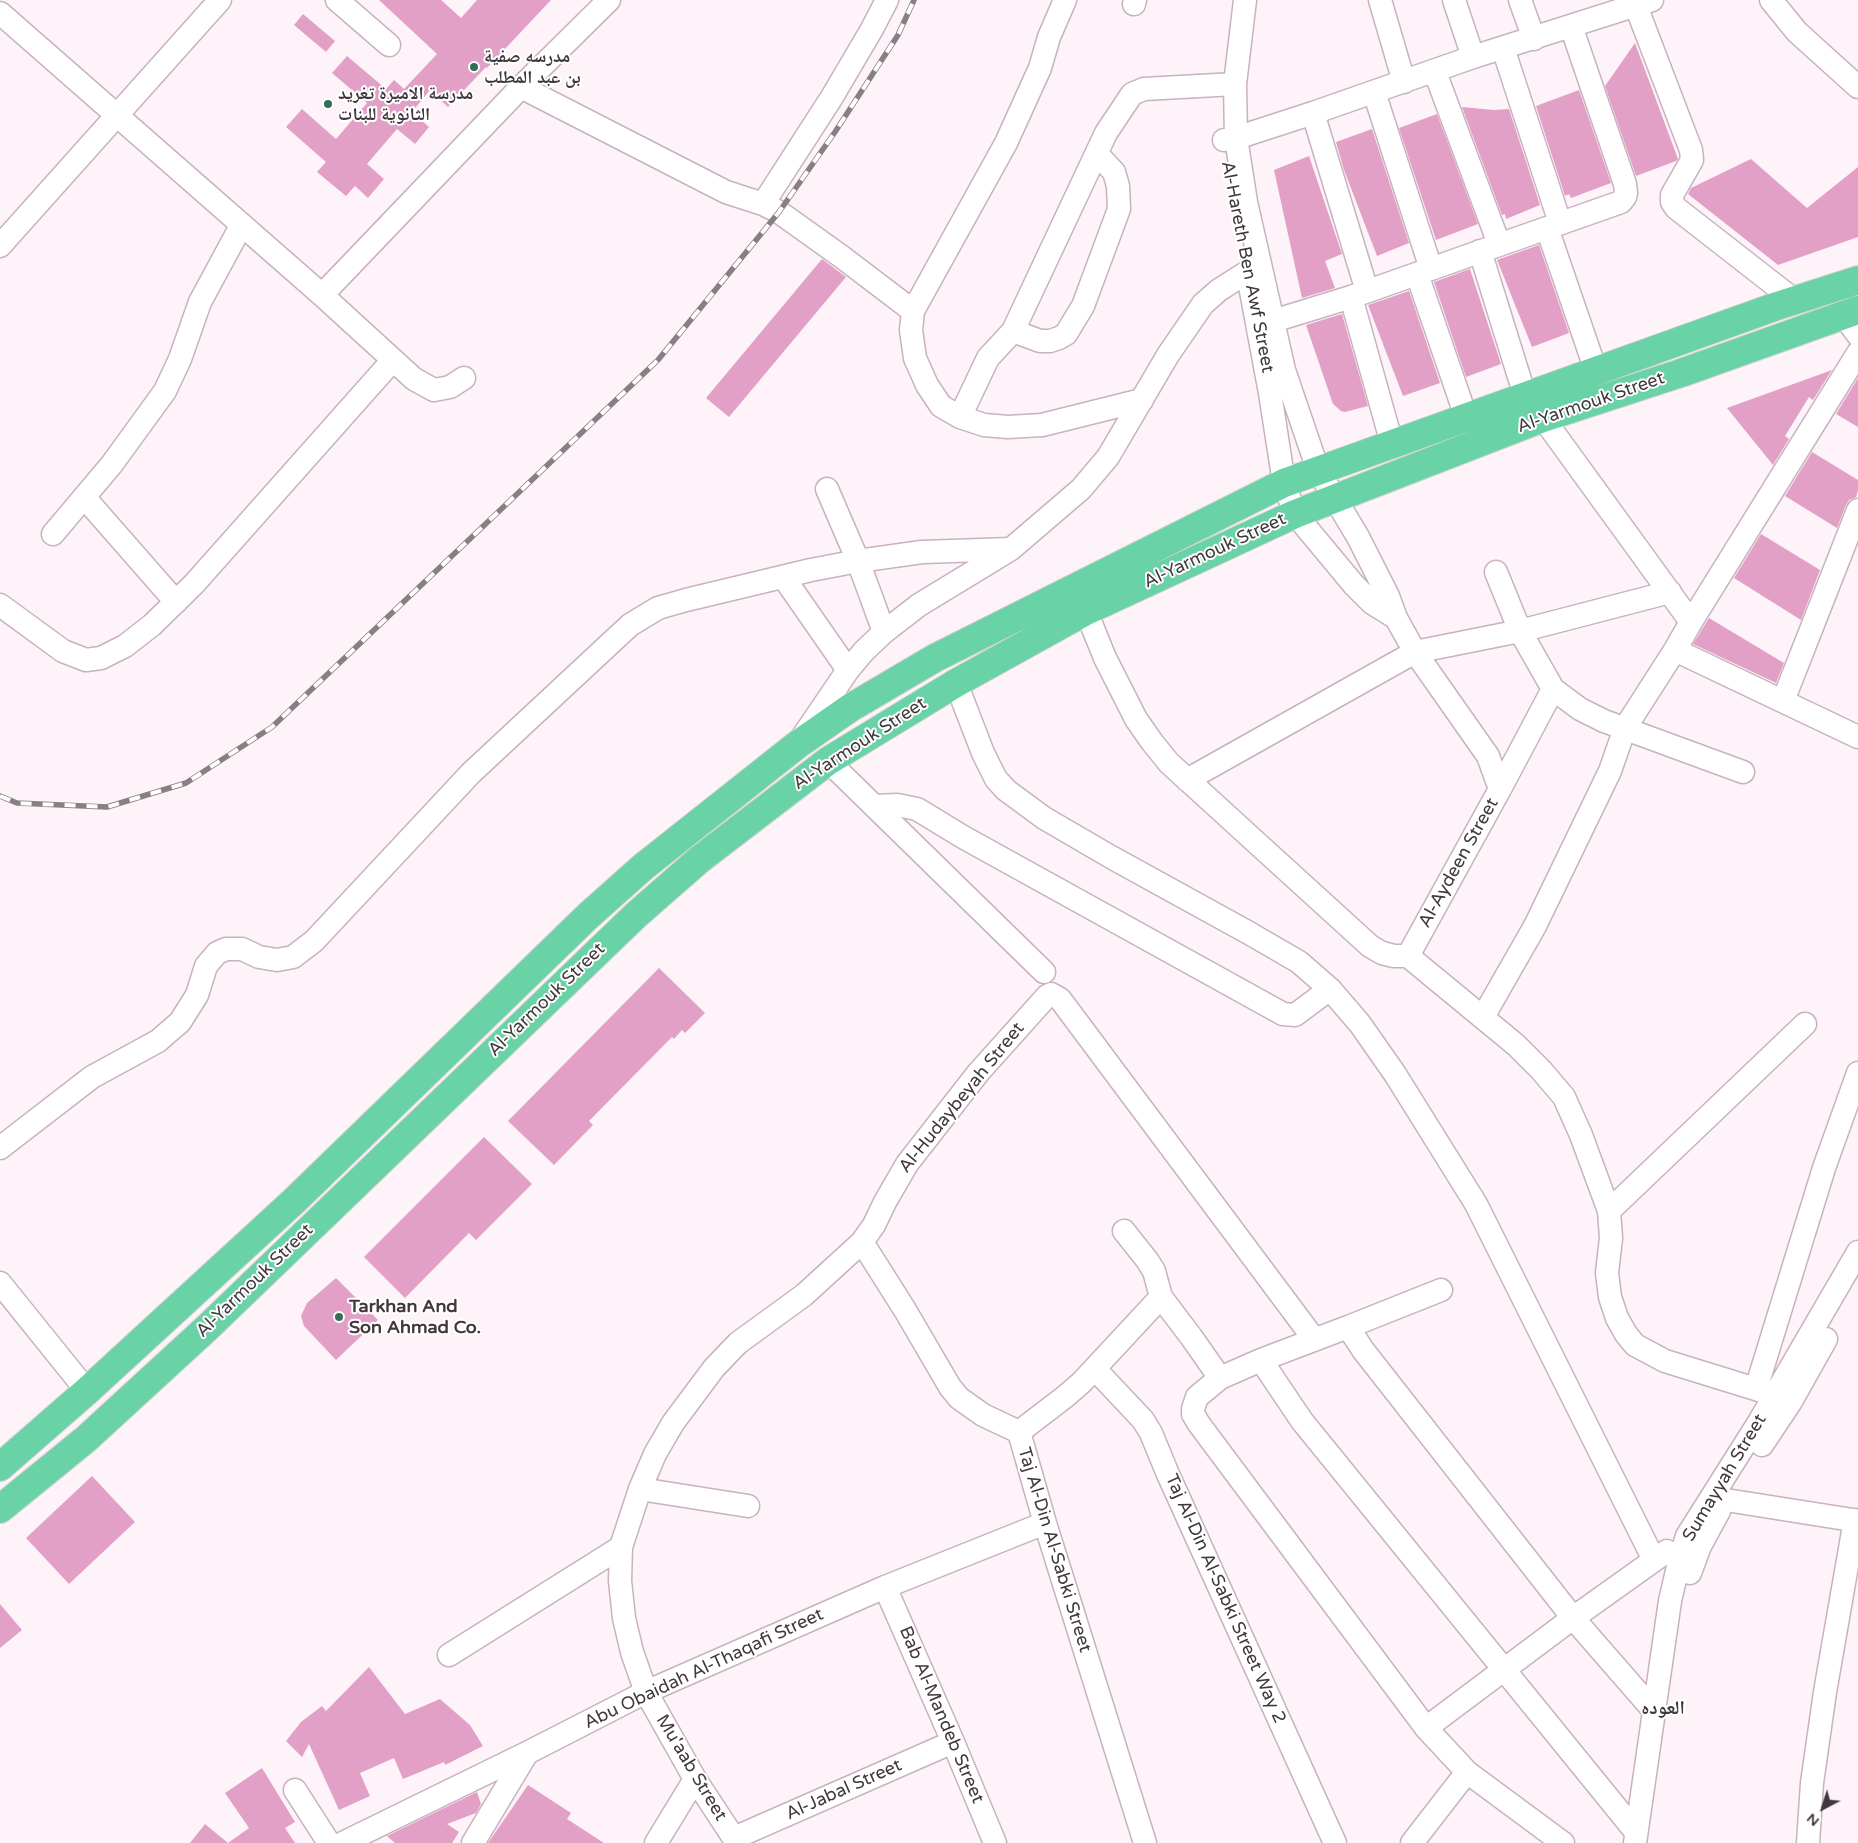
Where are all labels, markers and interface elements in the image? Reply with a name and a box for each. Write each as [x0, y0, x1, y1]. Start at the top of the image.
place label: مدرسه صفية بن عبد المطلب [484, 46, 581, 88]
marker: مدرسه صفية بن عبد المطلب [468, 61, 480, 73]
place label: مدرسة الاميرة تغريد الثانوية للبنات [338, 83, 473, 126]
marker: مدرسة الاميرة تغريد الثانوية للبنات [322, 98, 334, 110]
street label: Al-Hareth Ben Awf Street [1216, 159, 1278, 375]
street label: Al-Yarmouk Street [1515, 368, 1667, 438]
street label: Al-Yarmouk Street [1141, 509, 1289, 593]
street label: Al-Yarmouk Street [789, 693, 931, 795]
street label: Al-Aydeen Street [1414, 794, 1504, 932]
street label: Al-Yarmouk Street [484, 939, 610, 1061]
street label: Al-Hudaybeyah Street [895, 1018, 1029, 1178]
street label: Al-Yarmouk Street [192, 1220, 318, 1342]
place label: Tarkhan And Son Ahmad Co. [349, 1296, 481, 1338]
marker: Tarkhan And Son Ahmad Co. [333, 1311, 345, 1323]
street label: Sumayyah Street [1678, 1410, 1772, 1546]
street label: Taj Al-Din Al-Sabki Street [1013, 1445, 1095, 1655]
street label: Taj Al-Din Al-Sabki Street Way 2 [1160, 1471, 1290, 1727]
street label: Abu Obaidah Al-Thaqafi Street [581, 1604, 827, 1734]
street label: Bab Al-Mandeb Street [894, 1623, 988, 1807]
district label: العوده [1641, 1698, 1685, 1720]
street label: Mu'aab Street [651, 1711, 731, 1825]
street label: Al-Jabal Street [783, 1755, 905, 1825]
north arrow [1798, 1783, 1848, 1833]
text: N [1803, 1810, 1823, 1830]

